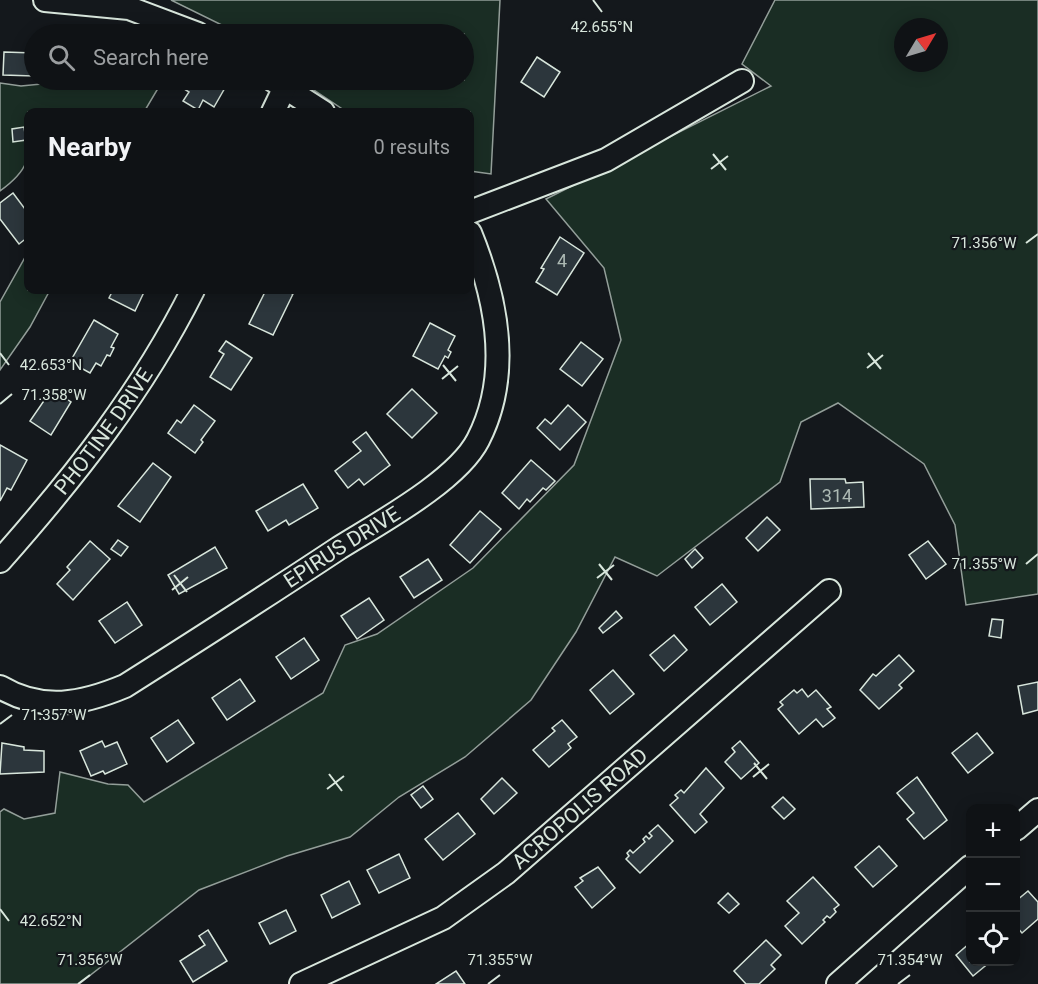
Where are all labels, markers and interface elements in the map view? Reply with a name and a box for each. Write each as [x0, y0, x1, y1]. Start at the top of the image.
text: 42.655°N [571, 18, 633, 36]
north arrow [894, 18, 948, 72]
search box [24, 24, 474, 90]
icon: search [45, 41, 78, 74]
text: Search here [93, 45, 209, 70]
text: Nearby [48, 132, 131, 162]
text: 0 results [374, 135, 450, 159]
text: 71.356°W [951, 234, 1017, 252]
house number: 4 [557, 250, 567, 271]
text: 42.653°N [20, 356, 82, 374]
street label: PHOTINE DRIVE [50, 364, 158, 500]
text: 71.358°W [21, 386, 87, 404]
house number: 314 [822, 485, 852, 506]
street label: EPIRUS DRIVE [279, 501, 405, 593]
text: 71.355°W [951, 555, 1017, 573]
text: 71.357°W [21, 706, 87, 724]
street label: ACROPOLIS ROAD [507, 743, 652, 874]
map controls [966, 804, 1020, 966]
button: + [966, 804, 1020, 858]
button: − [966, 858, 1020, 912]
text: 42.652°N [20, 912, 82, 930]
button: locate [966, 912, 1020, 966]
text: 71.356°W [57, 951, 123, 969]
text: 71.355°W [467, 951, 533, 969]
text: 71.354°W [877, 951, 943, 969]

